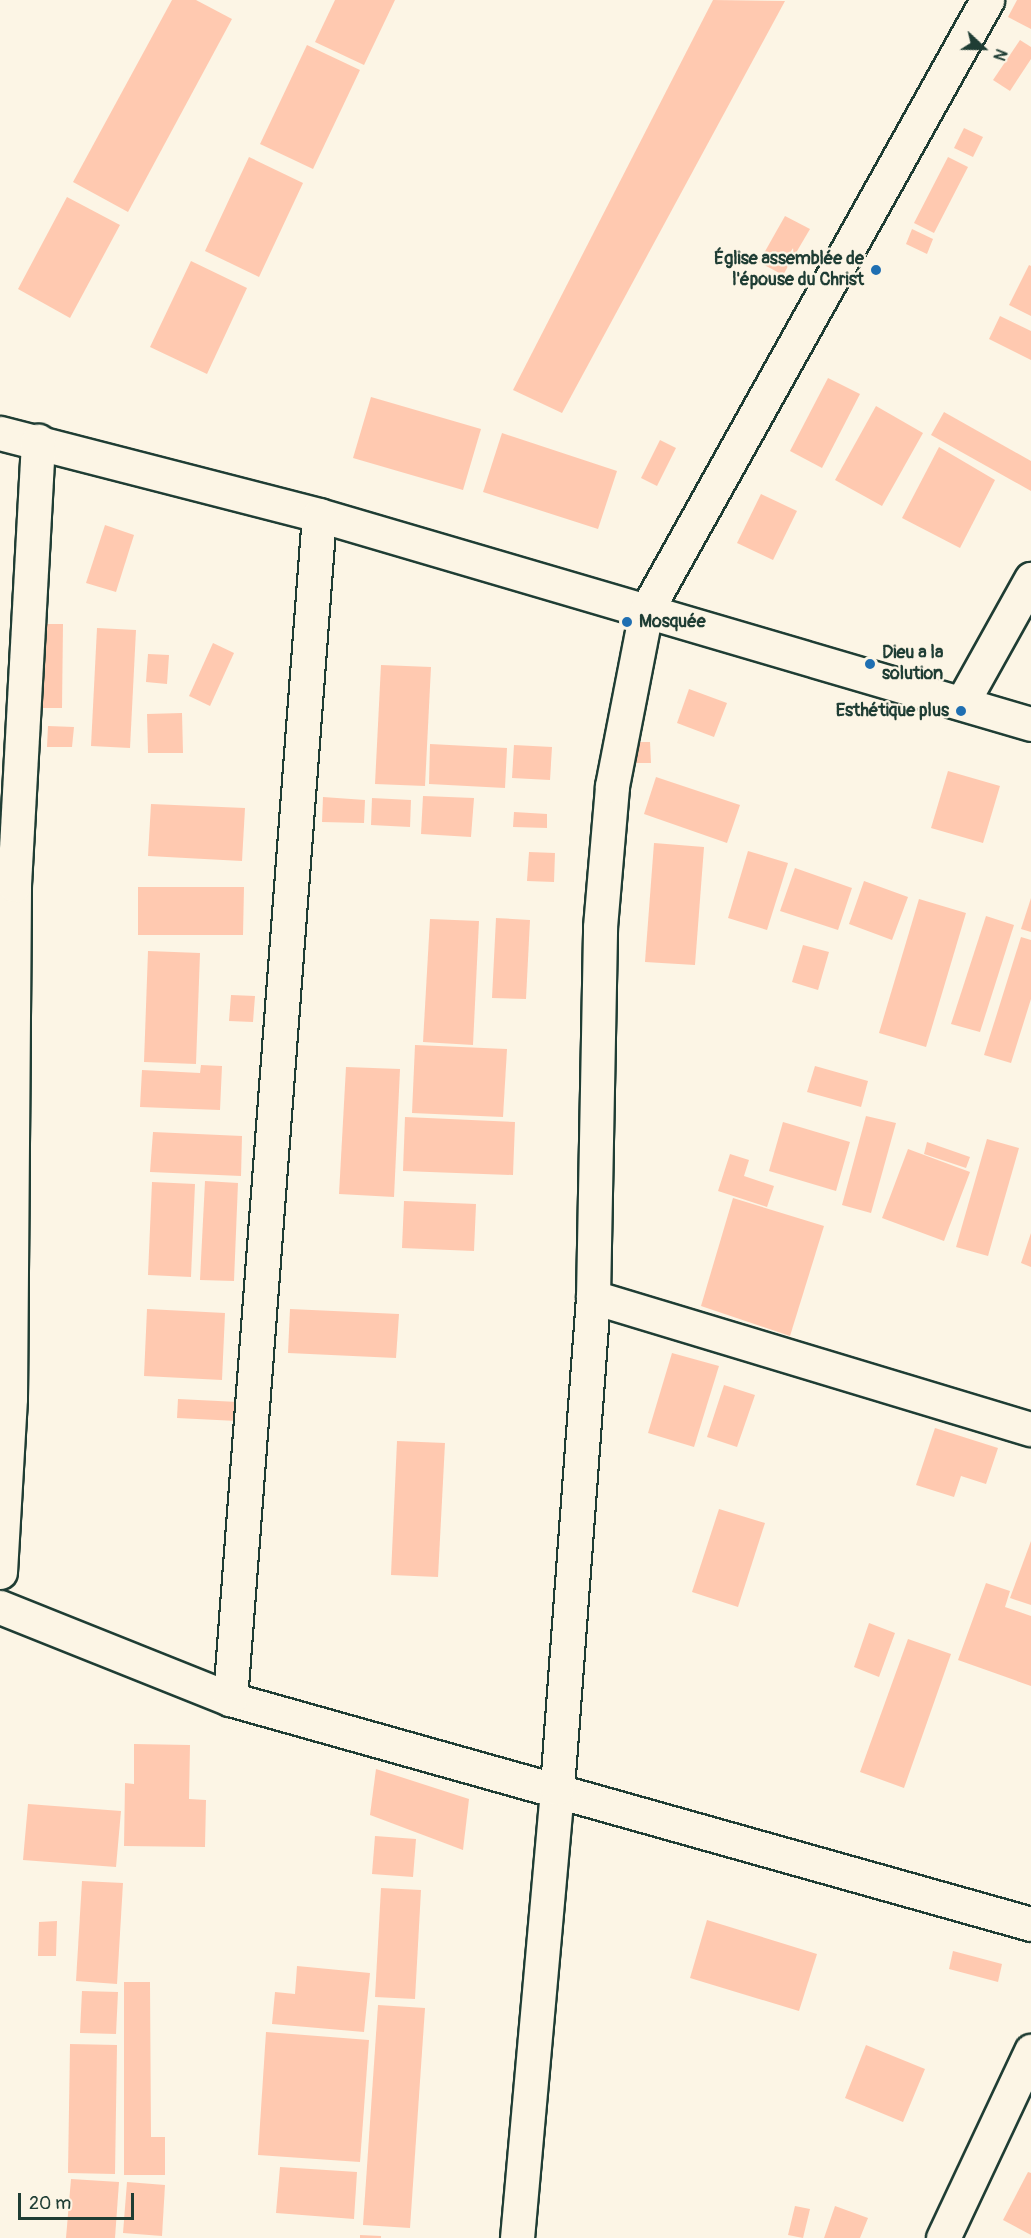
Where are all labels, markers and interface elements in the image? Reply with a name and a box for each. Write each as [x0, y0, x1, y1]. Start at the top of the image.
north arrow [953, 18, 1013, 78]
text: N [988, 46, 1011, 64]
place label: Église assemblée de l'épouse du Christ [714, 249, 864, 292]
marker: Église assemblée de l'épouse du Christ [869, 263, 883, 277]
place label: Mosquée [639, 611, 706, 633]
marker: Mosquée [620, 615, 634, 629]
place label: Dieu a la solution [882, 643, 943, 686]
marker: Dieu a la solution [863, 657, 877, 671]
place label: Esthétique plus [836, 700, 949, 722]
marker: Esthétique plus [954, 704, 968, 718]
scale bar [21, 2181, 136, 2219]
text: 20 m [29, 2192, 71, 2215]

